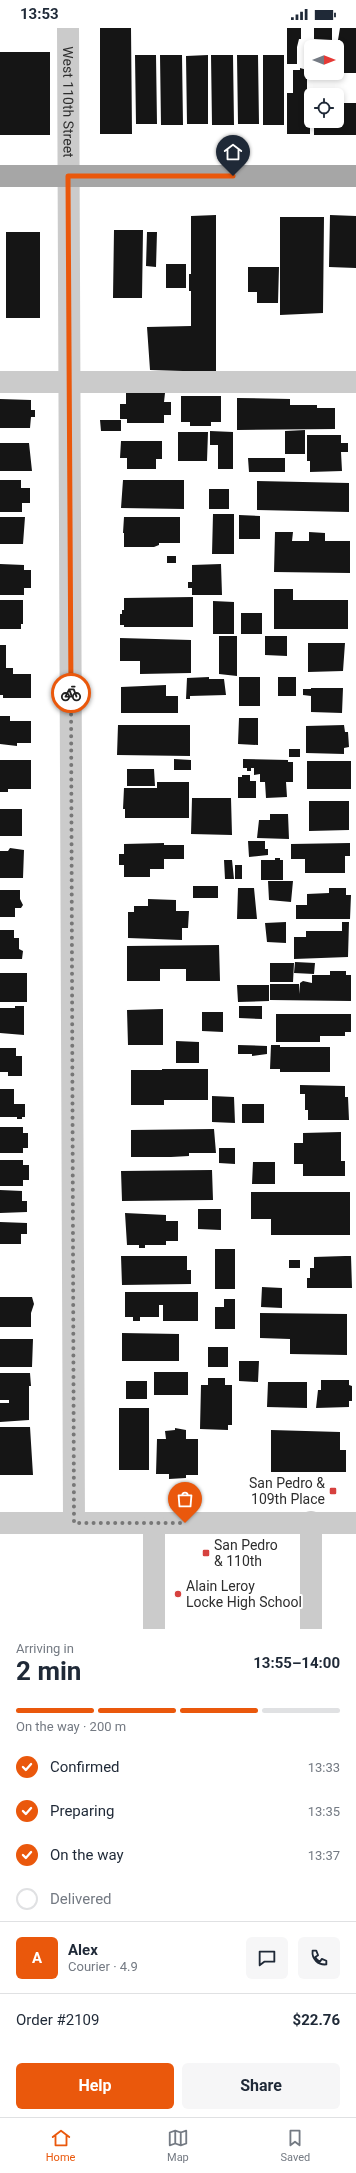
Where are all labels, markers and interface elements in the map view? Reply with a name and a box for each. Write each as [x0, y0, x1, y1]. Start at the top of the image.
text: 13:53 [20, 5, 59, 23]
north arrow [304, 40, 344, 80]
map controls [304, 40, 344, 128]
street label: West 110th Street [60, 46, 77, 158]
button: locate [304, 88, 344, 128]
pin [216, 135, 250, 176]
icon: home [222, 141, 244, 163]
courier [51, 673, 91, 713]
icon: bike [60, 682, 82, 704]
place label: San Pedro & 109th Place [249, 1475, 325, 1507]
pin [168, 1482, 202, 1523]
marker: San Pedro & 109th Place [328, 1486, 338, 1496]
icon: bag [174, 1488, 196, 1510]
place label: San Pedro & 110th [214, 1537, 278, 1569]
marker: San Pedro & 110th [201, 1548, 211, 1558]
place label: Alain Leroy Locke High School [186, 1578, 302, 1610]
marker: Alain Leroy Locke High School [173, 1589, 183, 1599]
text: Arriving in [16, 1641, 74, 1656]
text: 13:55–14:00 [253, 1654, 340, 1672]
text: 2 min [16, 1656, 81, 1686]
text: On the way · 200 m [16, 1719, 126, 1734]
icon: check [16, 1756, 38, 1778]
text: Confirmed [50, 1758, 120, 1776]
text: 13:33 [308, 1760, 340, 1775]
icon: check [16, 1800, 38, 1822]
text: Preparing [50, 1802, 114, 1820]
text: 13:35 [308, 1804, 340, 1819]
icon: check [16, 1844, 38, 1866]
text: On the way [50, 1846, 124, 1864]
text: 13:37 [308, 1848, 340, 1863]
text: Delivered [50, 1890, 112, 1908]
button: chat [246, 1937, 288, 1979]
button: phone [298, 1937, 340, 1979]
text: Alex [68, 1941, 98, 1959]
text: A [32, 1949, 42, 1967]
text: Courier · 4.9 [68, 1959, 138, 1974]
text: Order #2109 [16, 2011, 99, 2029]
text: $22.76 [293, 2011, 340, 2029]
button: Help [16, 2063, 174, 2109]
button: Share [182, 2063, 340, 2109]
tab: Home [46, 2127, 75, 2164]
tab: Map [167, 2127, 189, 2164]
tab: Saved [280, 2127, 310, 2164]

